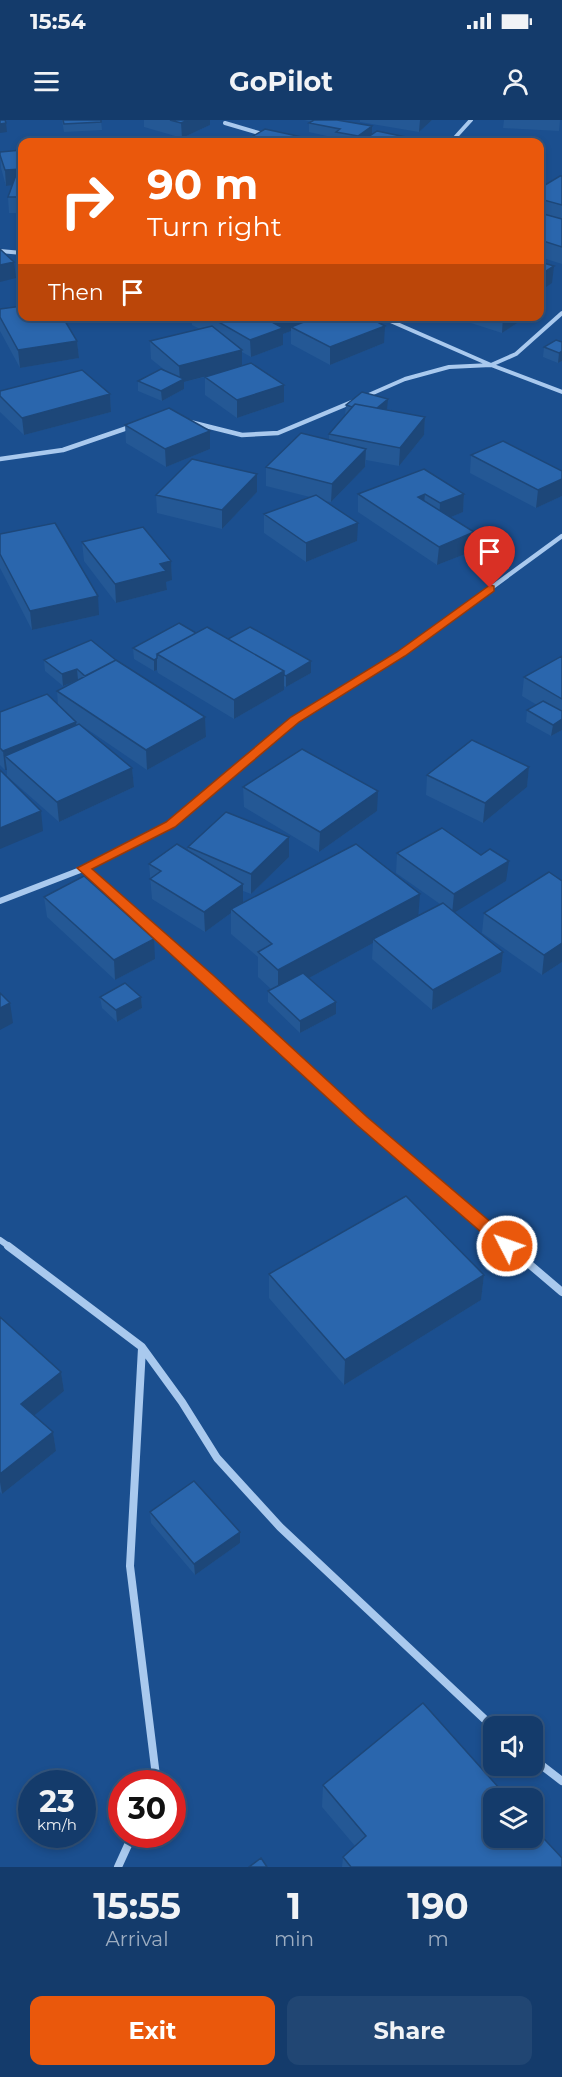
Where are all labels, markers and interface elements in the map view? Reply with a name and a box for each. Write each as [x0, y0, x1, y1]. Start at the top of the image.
text: 15:54 [30, 8, 86, 35]
icon: menu [30, 65, 63, 98]
text: GoPilot [229, 65, 333, 98]
icon: person [499, 65, 532, 98]
text: 90 m [147, 158, 258, 210]
icon: right [48, 162, 126, 240]
text: Turn right [147, 210, 282, 243]
icon: arrive [116, 276, 149, 309]
text: Then [48, 279, 104, 306]
pin [464, 526, 515, 588]
icon: arrive [473, 535, 506, 568]
position arrow [475, 1214, 539, 1278]
map controls [483, 1716, 543, 1848]
button: sound [483, 1716, 543, 1776]
speed limit sign: 30 [108, 1770, 186, 1848]
text: 23 [39, 1783, 75, 1820]
button: layers [483, 1788, 543, 1848]
text: km/h [37, 1815, 77, 1834]
text: 15:55 [93, 1884, 181, 1928]
text: 1 [287, 1884, 301, 1928]
text: 190 [407, 1884, 469, 1928]
text: Arrival [105, 1927, 169, 1951]
text: min [274, 1927, 314, 1951]
text: m [427, 1927, 449, 1951]
button: Exit [30, 1996, 275, 2065]
button: Share [287, 1996, 532, 2065]

